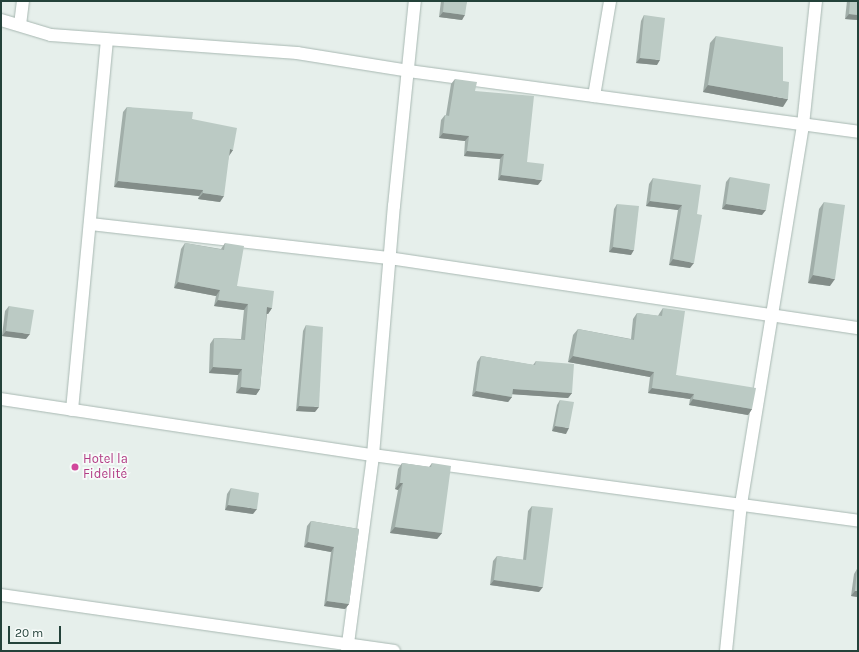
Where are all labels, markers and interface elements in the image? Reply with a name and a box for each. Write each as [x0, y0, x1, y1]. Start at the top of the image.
place label: Hotel la Fidelité [83, 452, 128, 483]
marker: Hotel la Fidelité [70, 462, 80, 472]
scale bar [10, 618, 63, 644]
text: 20 m [15, 626, 43, 640]

